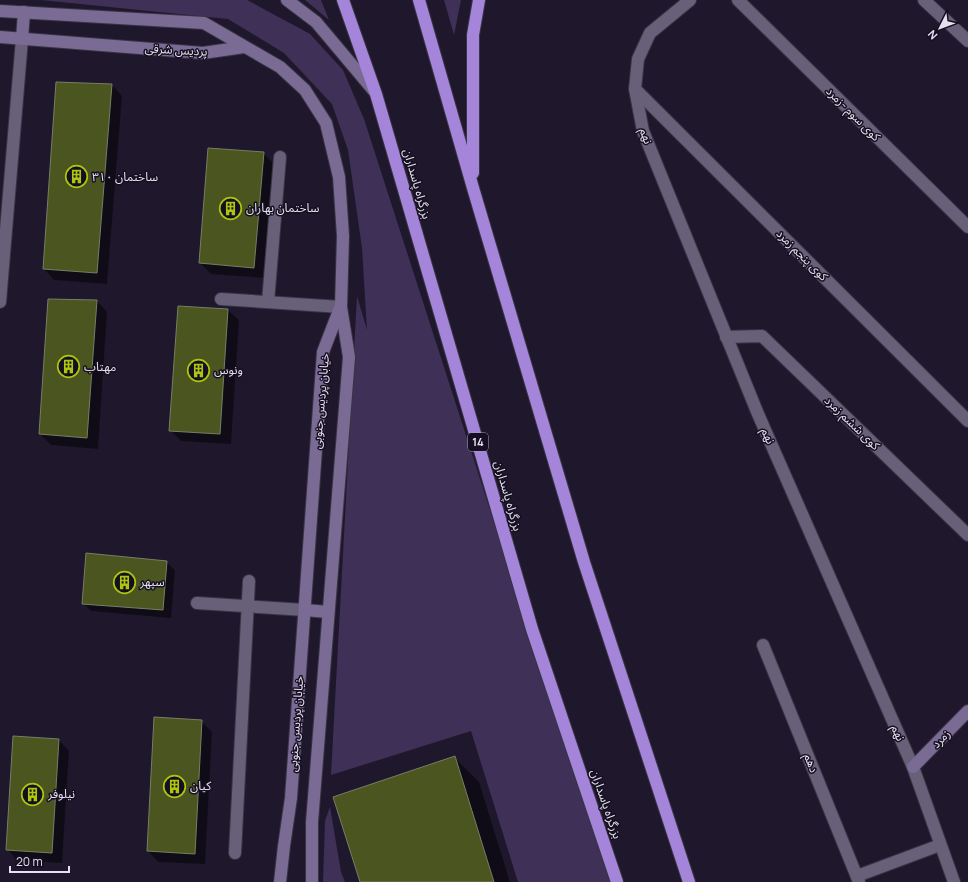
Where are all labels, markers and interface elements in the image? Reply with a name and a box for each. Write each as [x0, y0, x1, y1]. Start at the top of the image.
north arrow [920, 8, 960, 48]
text: N [924, 27, 940, 43]
street label: پردیس شرقی [144, 39, 208, 60]
street label: کوی سوم -زمرد [822, 83, 885, 146]
street label: نهم [635, 125, 657, 147]
street label: بزرگراه پاسداران [399, 147, 436, 221]
building icon: ساختمان ۳۱۰ [64, 164, 90, 190]
place label: ساختمان ۳۱۰ [92, 168, 158, 185]
building icon: ساختمان بهاران [218, 195, 244, 221]
place label: ساختمان بهاران [246, 199, 319, 216]
street label: کوی پنجم زمرد [772, 225, 833, 286]
street label: خیابان پردیس جنوبی [308, 352, 333, 450]
building icon: مهتاب [55, 354, 81, 380]
building icon: ونوس [186, 357, 212, 383]
place label: مهتاب [84, 358, 116, 375]
place label: ونوس [214, 361, 243, 378]
street label: کوی ششم زمرد [820, 392, 885, 455]
street label: نهم [757, 425, 779, 447]
road number: 14 [468, 433, 488, 451]
street label: بزرگراه پاسداران [490, 459, 527, 533]
building icon: سپهر [111, 569, 137, 595]
place label: سپهر [139, 573, 165, 590]
street label: خیابان پردیس جنوبی [284, 675, 307, 773]
street label: نهم [887, 722, 909, 744]
street label: زمرد [927, 725, 954, 752]
street label: دهم [799, 751, 823, 776]
street label: بزرگراه پاسداران [587, 767, 626, 841]
building icon: کیان [161, 773, 187, 799]
place label: کیان [190, 777, 212, 794]
building icon: نیلوفر [19, 781, 45, 807]
place label: نیلوفر [47, 785, 75, 802]
scale bar [10, 848, 69, 874]
text: 20 m [16, 853, 43, 870]

